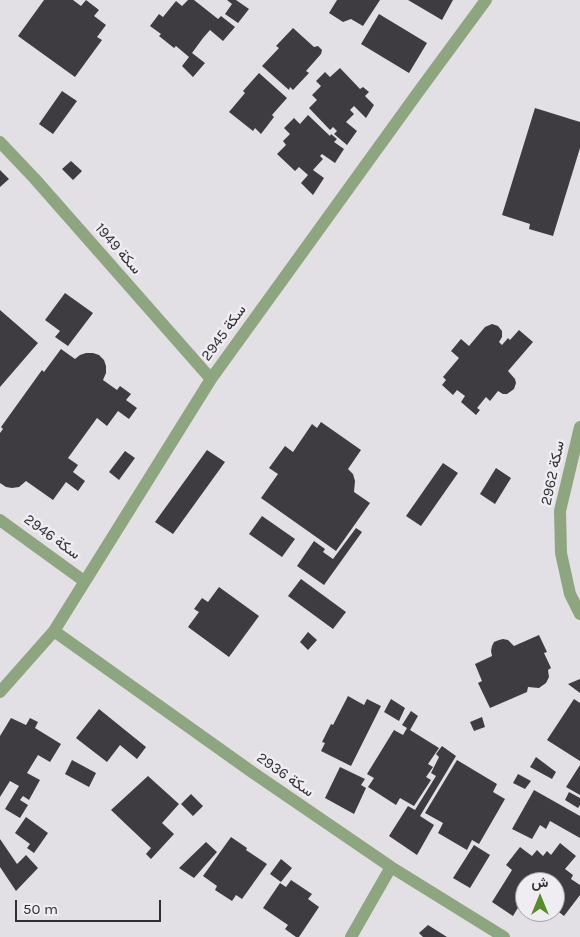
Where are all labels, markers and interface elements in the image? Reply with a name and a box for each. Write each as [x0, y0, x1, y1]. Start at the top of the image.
street label: سكة 1949 [91, 220, 145, 278]
street label: سكة 2945 [198, 301, 250, 365]
street label: سكة 2962 [537, 439, 569, 507]
street label: سكة 2946 [20, 511, 84, 563]
street label: سكة 2936 [253, 749, 317, 801]
north arrow [515, 872, 565, 922]
text: ش [532, 874, 548, 891]
scale bar [18, 890, 164, 922]
text: 50 m [23, 900, 58, 918]

